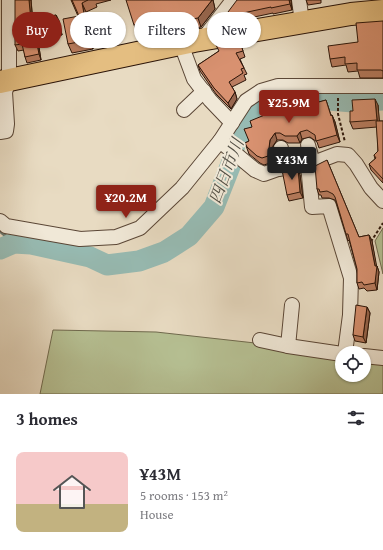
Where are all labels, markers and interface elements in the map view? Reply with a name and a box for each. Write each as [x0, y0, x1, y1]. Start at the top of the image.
chip: Buy [12, 12, 62, 48]
chip: Rent [70, 12, 126, 48]
chip: Filters [134, 12, 199, 48]
chip: New [207, 12, 261, 48]
pin: ¥25.9M [256, 90, 322, 124]
text: ¥25.9M [268, 93, 310, 112]
water label: 四日市川 [202, 133, 250, 207]
pin: ¥43M [268, 147, 316, 181]
text: ¥43M [276, 150, 308, 169]
pin: ¥20.2M [93, 185, 159, 219]
text: ¥20.2M [105, 188, 147, 207]
map controls [335, 346, 371, 382]
button: locate [335, 346, 371, 382]
text: 3 homes [16, 406, 78, 431]
icon: filters [345, 407, 367, 429]
text: ¥43M [140, 461, 181, 486]
icon: home [48, 468, 96, 516]
text: 5 rooms · 153 m² [140, 486, 228, 505]
text: House [140, 505, 174, 524]

